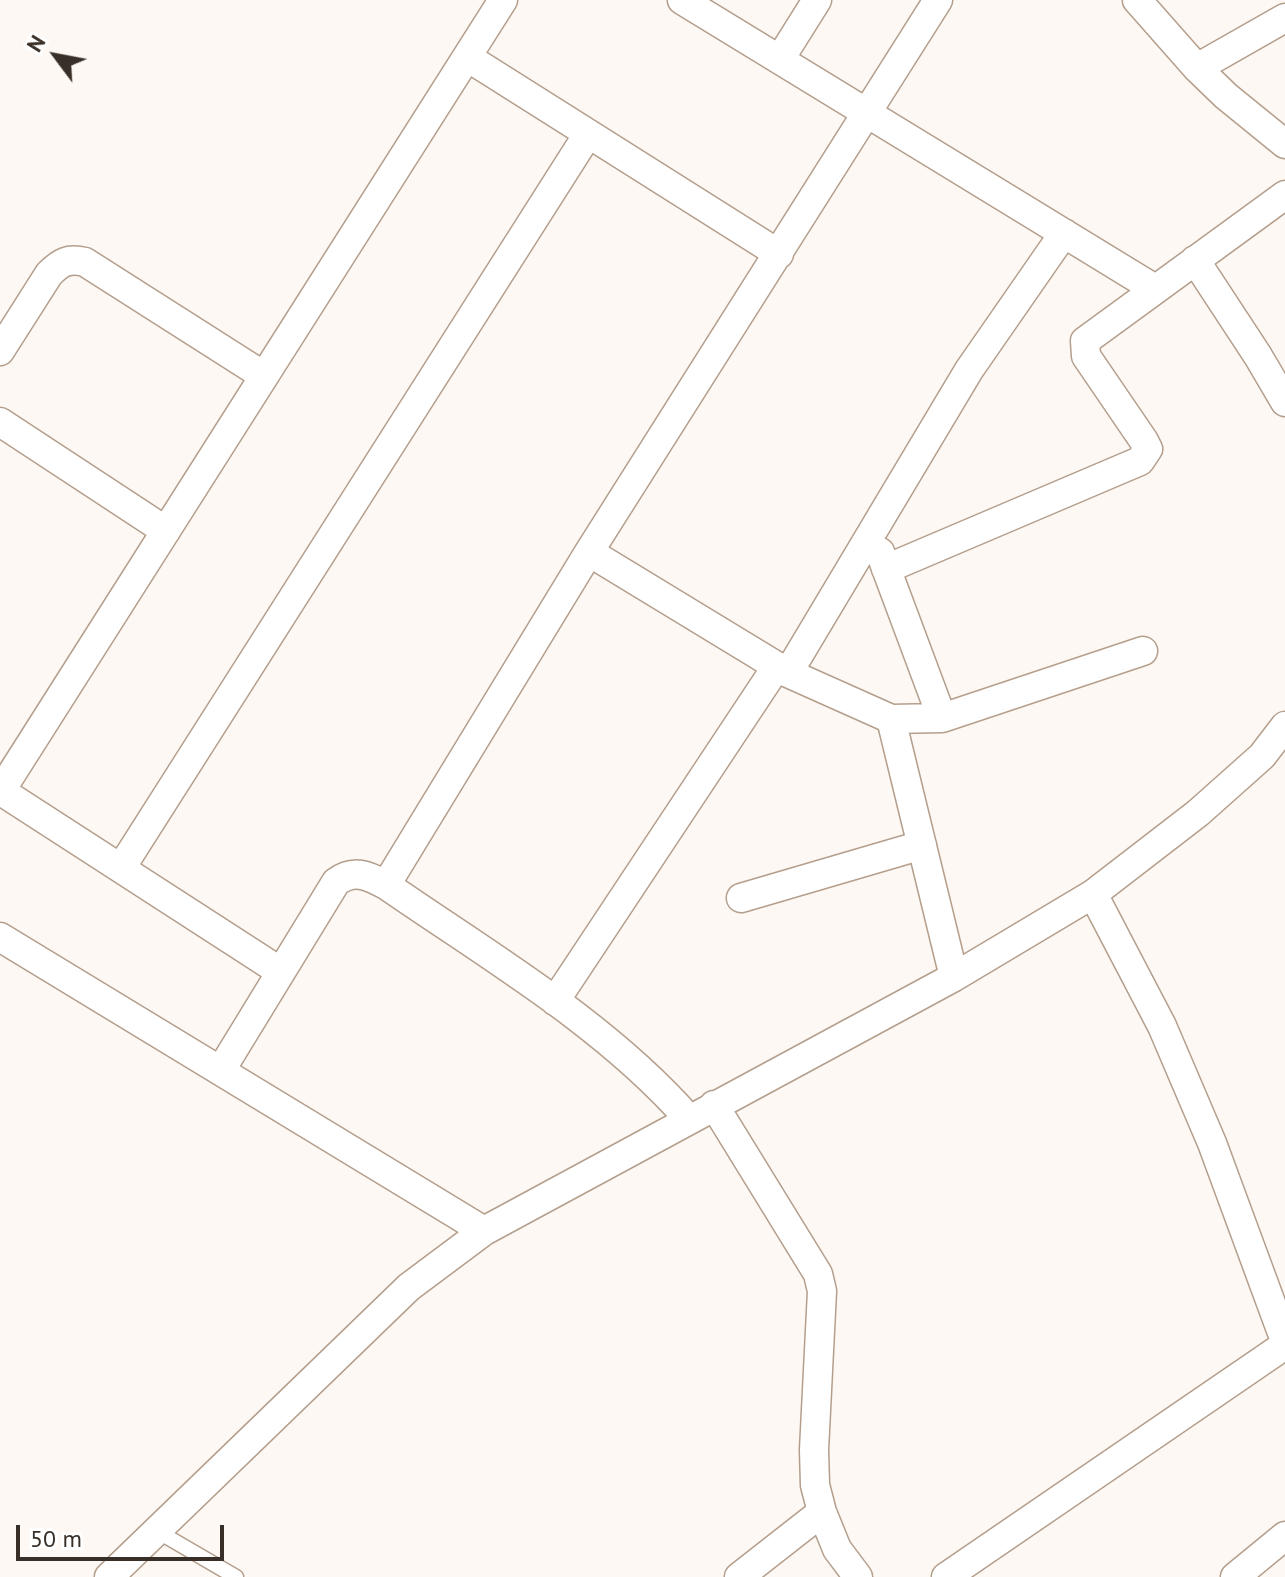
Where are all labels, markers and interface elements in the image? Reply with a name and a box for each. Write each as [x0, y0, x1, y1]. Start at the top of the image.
north arrow [16, 16, 96, 96]
text: N [20, 30, 51, 57]
scale bar [20, 1509, 228, 1559]
text: 50 m [30, 1523, 82, 1554]

